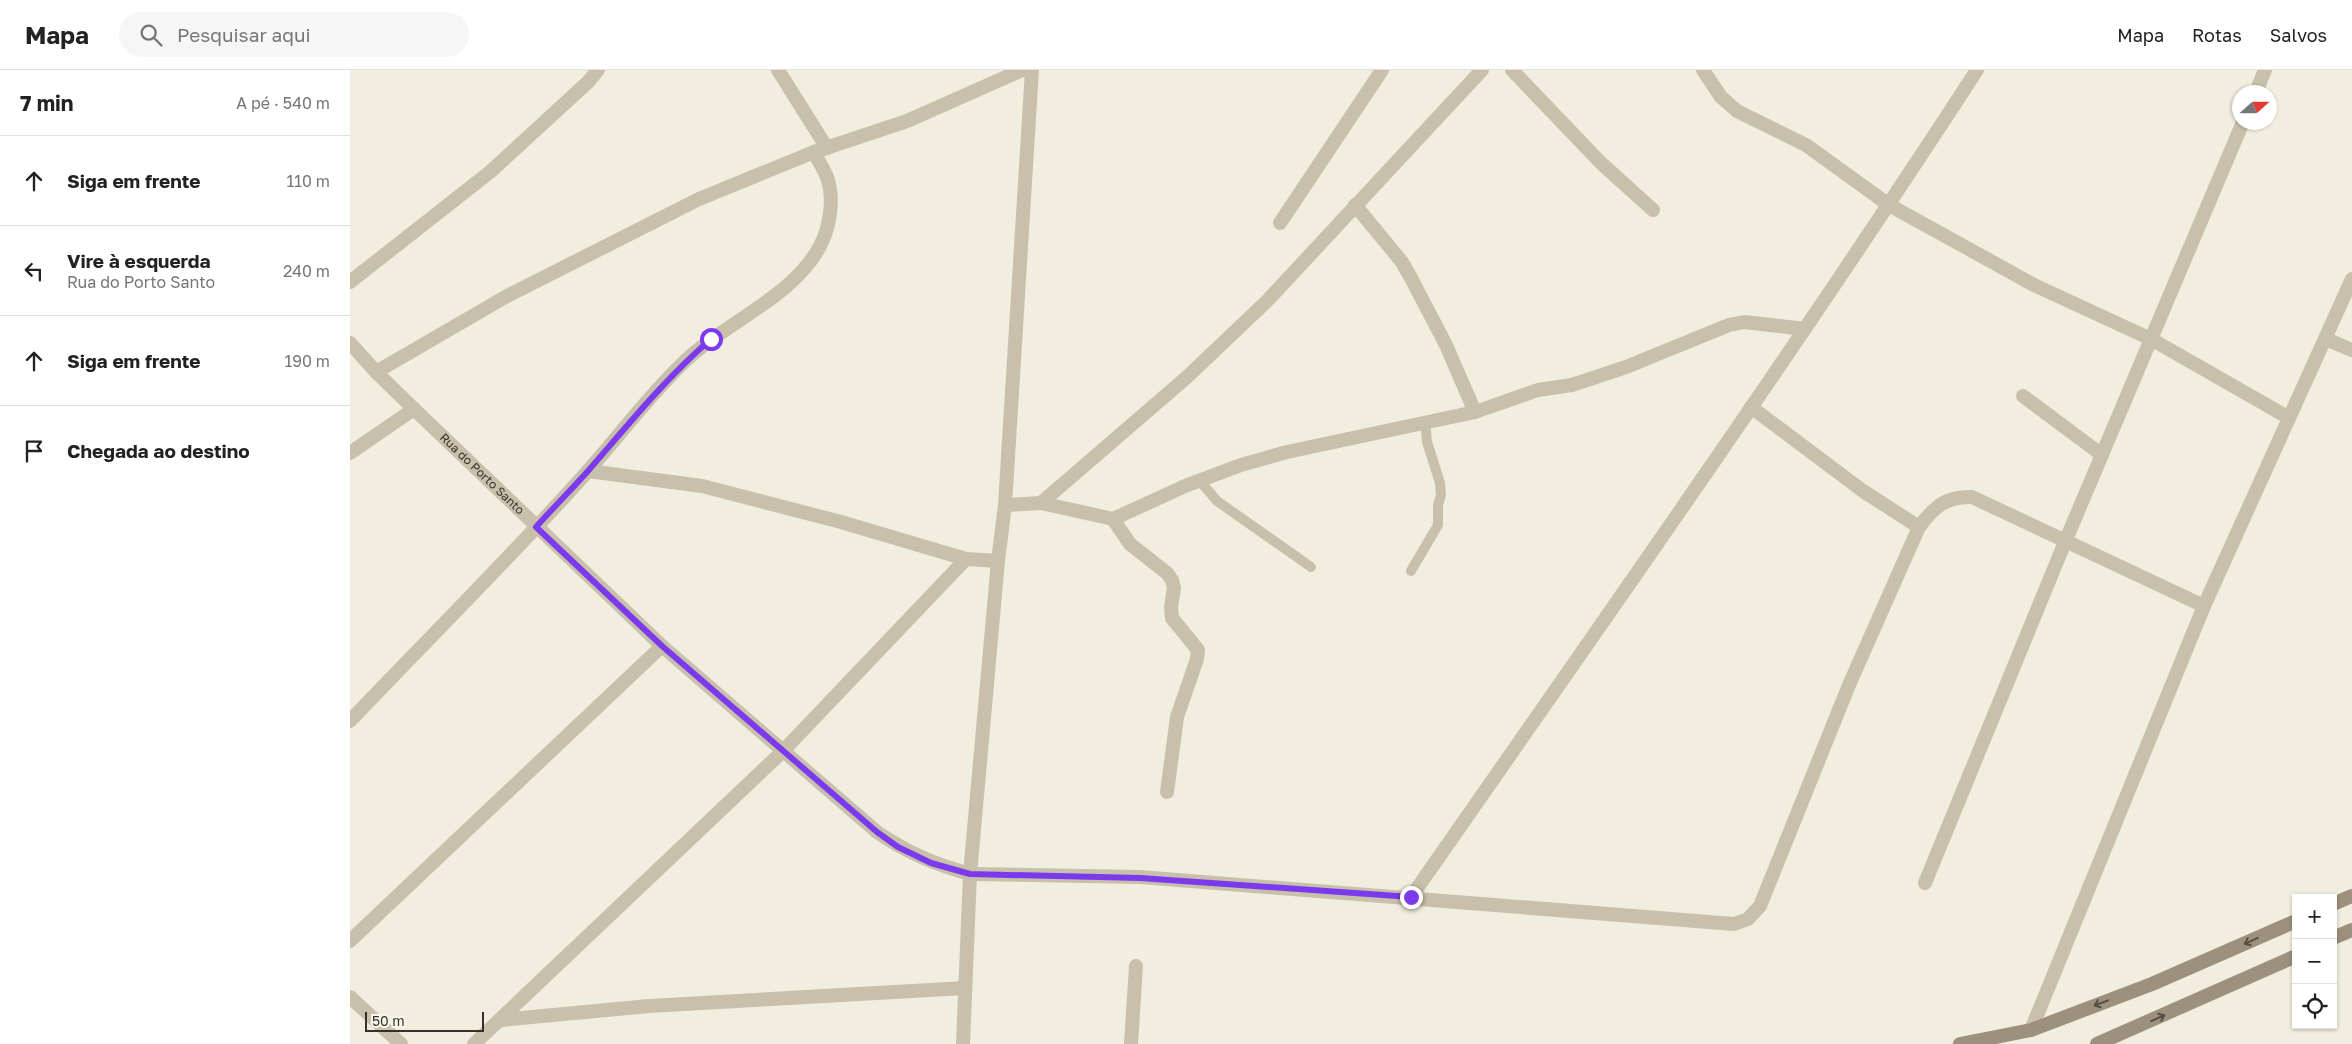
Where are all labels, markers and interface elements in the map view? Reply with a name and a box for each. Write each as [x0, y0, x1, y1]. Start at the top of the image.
search box [119, 12, 469, 57]
text: Mapa [25, 20, 89, 49]
icon: search [137, 21, 165, 49]
text: Pesquisar aqui [177, 23, 311, 46]
text: Mapa [2117, 24, 2164, 46]
text: Rotas [2192, 24, 2242, 46]
text: Salvos [2270, 24, 2327, 46]
north arrow [2232, 85, 2277, 130]
text: 7 min [20, 90, 74, 116]
text: A pé · 540 m [236, 93, 330, 113]
icon: ahead [20, 167, 48, 195]
text: Siga em frente [67, 169, 201, 192]
text: 110 m [286, 171, 330, 191]
text: Vire à esquerda [67, 249, 210, 272]
icon: left [20, 257, 48, 285]
text: 240 m [283, 261, 330, 281]
text: Rua do Porto Santo [67, 272, 215, 292]
route start [700, 328, 723, 351]
icon: ahead [20, 347, 48, 375]
text: Siga em frente [67, 349, 201, 372]
text: 190 m [284, 351, 330, 371]
street label: Rua do Porto Santo [437, 430, 528, 517]
icon: arrive [20, 437, 48, 465]
text: Chegada ao destino [67, 439, 250, 462]
route end [1400, 886, 1423, 909]
map controls [2292, 894, 2337, 1029]
button: + [2292, 894, 2337, 939]
one-way arrow [2244, 936, 2259, 946]
button: − [2292, 939, 2337, 984]
button: locate [2292, 984, 2337, 1029]
one-way arrow [2094, 999, 2109, 1008]
scale bar [365, 1009, 484, 1032]
text: 50 m [372, 1012, 405, 1029]
one-way arrow [2150, 1012, 2165, 1022]

